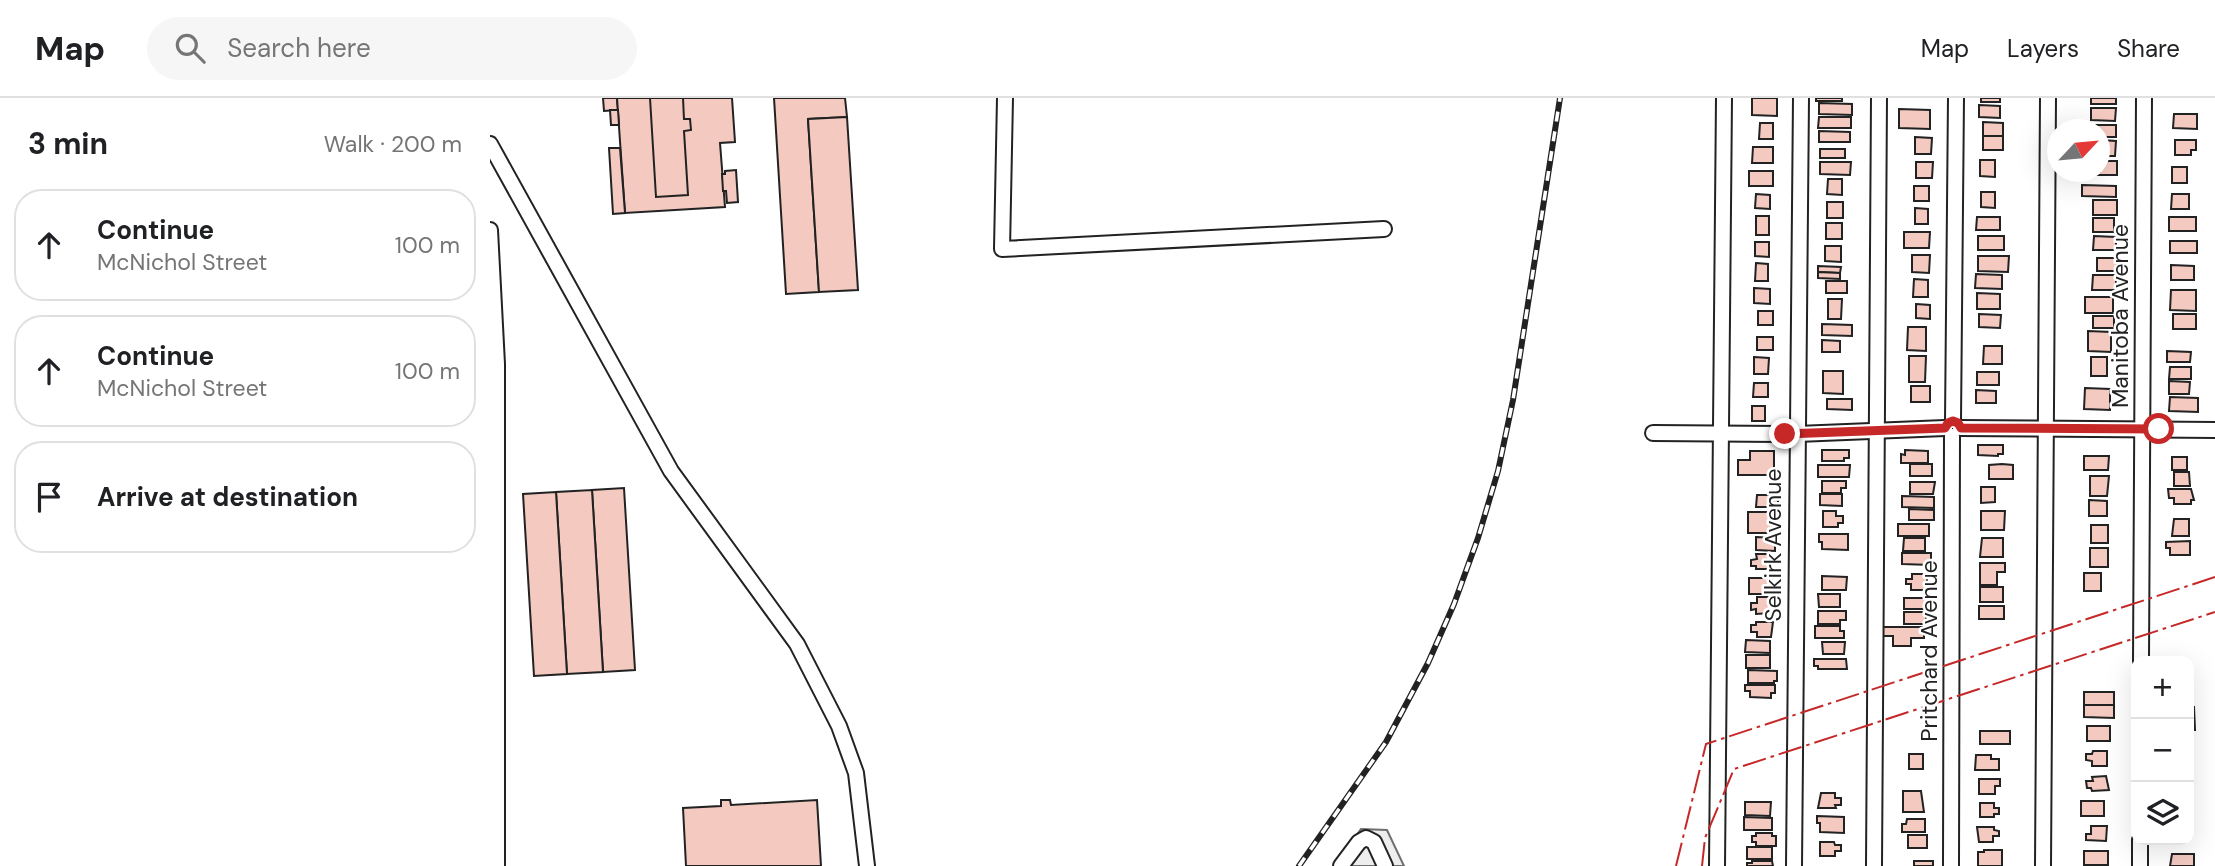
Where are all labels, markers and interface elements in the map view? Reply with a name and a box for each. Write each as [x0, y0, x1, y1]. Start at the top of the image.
search box [147, 17, 637, 80]
text: Map [35, 27, 105, 70]
icon: search [171, 29, 209, 67]
text: Search here [227, 31, 371, 65]
text: Map [1921, 33, 1969, 64]
text: Layers [2007, 33, 2079, 64]
text: Share [2117, 33, 2180, 64]
north arrow [2047, 119, 2110, 182]
text: 3 min [28, 124, 108, 163]
text: Walk · 200 m [324, 129, 462, 159]
text: Continue [97, 213, 214, 247]
street label: Manitoba Avenue [2105, 224, 2135, 408]
icon: ahead [30, 226, 68, 264]
text: 100 m [395, 230, 460, 260]
text: McNichol Street [97, 247, 267, 277]
text: Continue [97, 339, 214, 373]
icon: ahead [30, 352, 68, 390]
text: 100 m [395, 356, 460, 386]
text: McNichol Street [97, 373, 267, 403]
route start [2143, 413, 2174, 444]
route end [1769, 418, 1800, 449]
street label: Selkirk Avenue [1758, 468, 1788, 622]
icon: arrive [30, 478, 68, 516]
text: Arrive at destination [97, 480, 358, 514]
street label: Pritchard Avenue [1914, 560, 1944, 742]
map controls [2131, 656, 2194, 845]
button: + [2131, 656, 2194, 719]
button: − [2131, 719, 2194, 782]
button: layers [2131, 782, 2194, 845]

